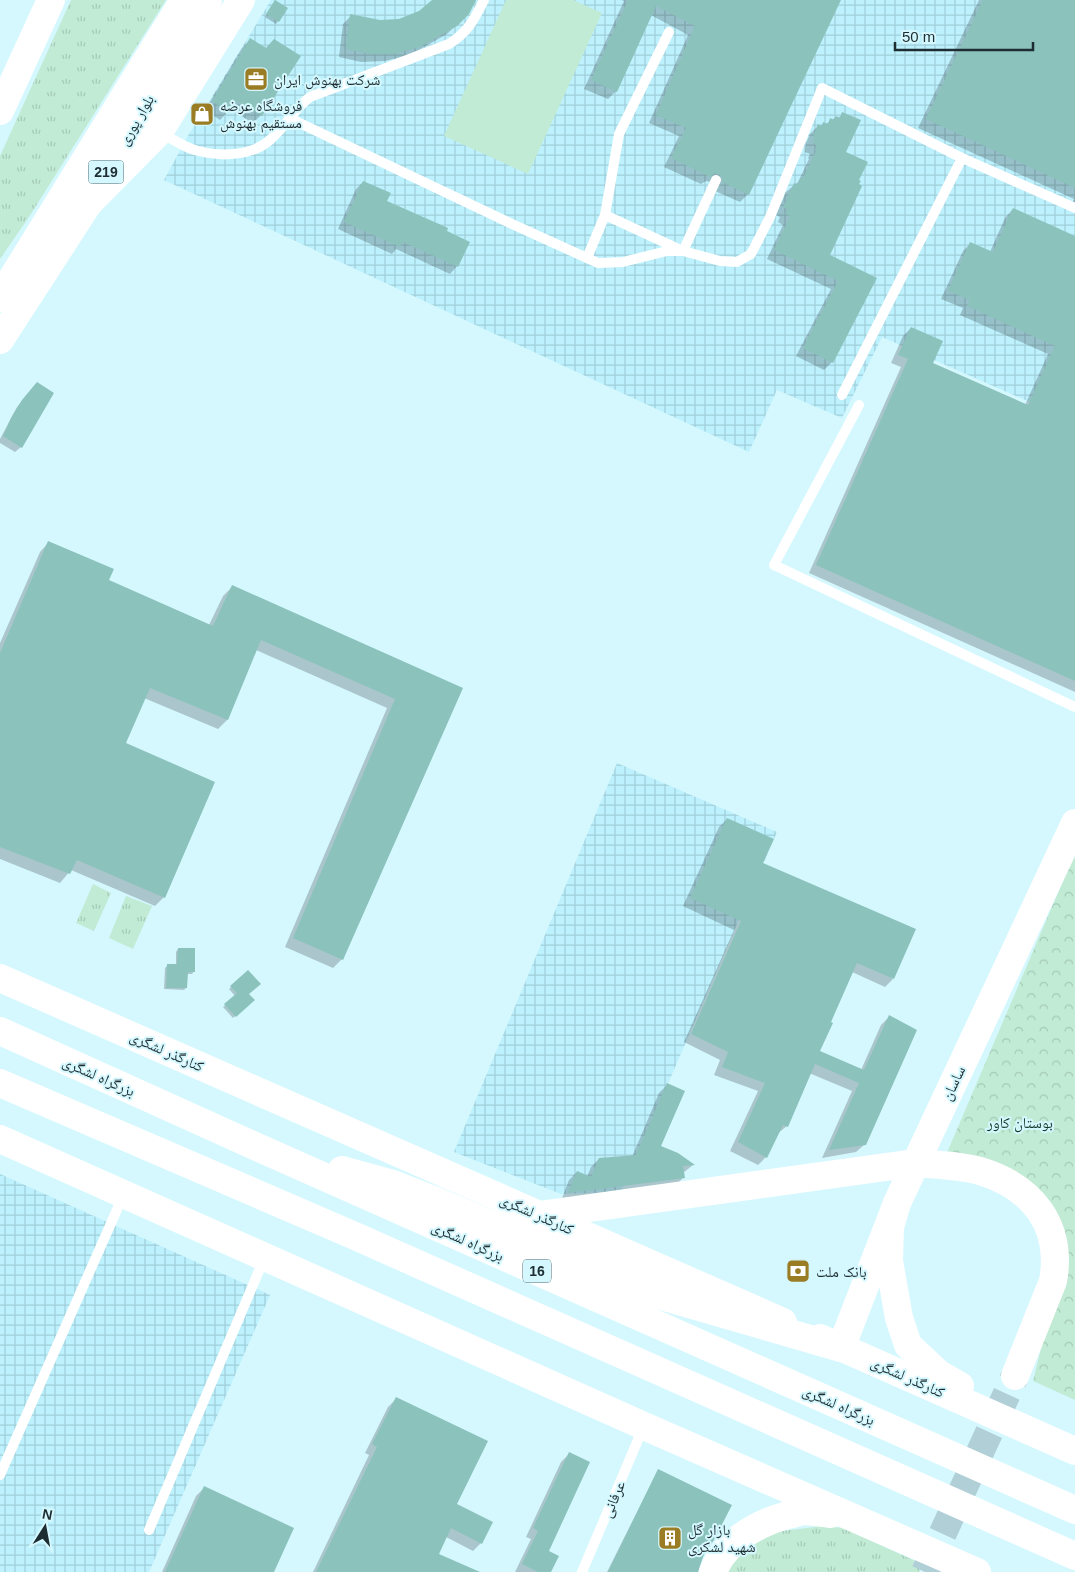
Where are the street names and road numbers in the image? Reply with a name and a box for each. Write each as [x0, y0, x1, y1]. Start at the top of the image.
street label: بلوار پوری [115, 92, 159, 149]
road number: 219 [88, 160, 124, 183]
street label: کنارگذر لشگری [127, 1027, 206, 1077]
street label: بزرگراه لشگری [59, 1052, 138, 1101]
street label: ساسان [938, 1063, 970, 1104]
street label: کنارگذر لشگری [497, 1190, 576, 1240]
street label: بزرگراه لشگری [428, 1217, 507, 1266]
road number: 16 [523, 1260, 551, 1282]
street label: کنارگذر لشگری [868, 1353, 947, 1403]
street label: بزرگراه لشگری [799, 1381, 878, 1430]
street label: عرفانی [598, 1478, 630, 1521]

